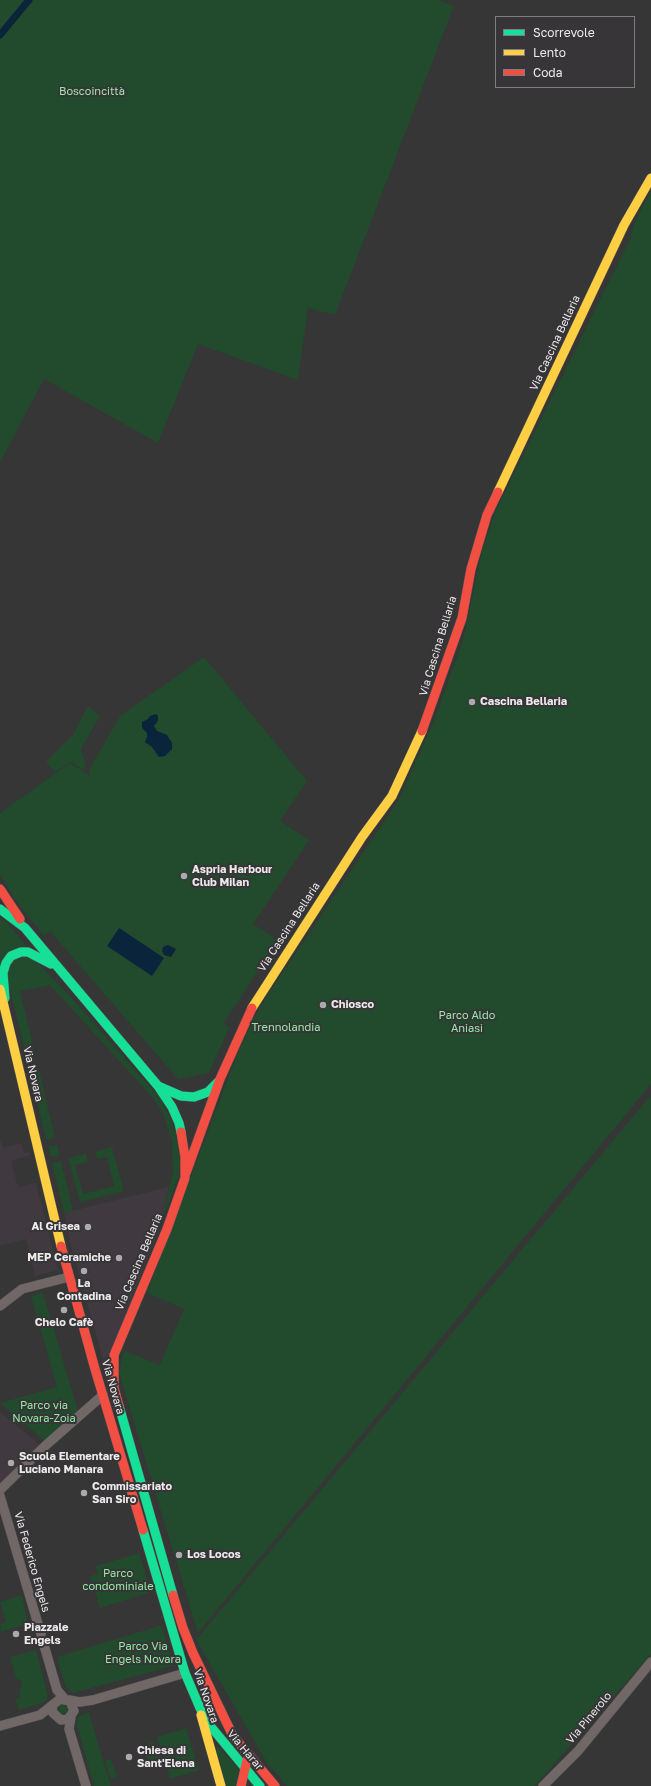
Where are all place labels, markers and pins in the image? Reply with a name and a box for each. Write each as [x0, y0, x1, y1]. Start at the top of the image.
place label: Cascina Bellaria [480, 695, 567, 709]
marker: Cascina Bellaria [467, 697, 477, 707]
place label: Aspria Harbour Club Milan [192, 863, 272, 889]
marker: Aspria Harbour Club Milan [179, 871, 189, 881]
place label: Chiosco [331, 998, 374, 1012]
marker: Chiosco [318, 1000, 328, 1010]
place label: Al Grisea [31, 1220, 80, 1234]
marker: Al Grisea [83, 1222, 93, 1232]
place label: MEP Ceramiche [27, 1251, 111, 1265]
marker: MEP Ceramiche [114, 1253, 124, 1263]
marker: La Contadina [79, 1266, 89, 1276]
place label: La Contadina [57, 1277, 111, 1303]
marker: Chelo Cafè [59, 1305, 69, 1315]
place label: Chelo Cafè [35, 1316, 93, 1330]
place label: Scuola Elementare Luciano Manara [19, 1450, 120, 1476]
marker: Scuola Elementare Luciano Manara [6, 1458, 16, 1468]
place label: Commissariato San Siro [92, 1480, 172, 1506]
marker: Commissariato San Siro [79, 1488, 89, 1498]
place label: Los Locos [187, 1548, 241, 1562]
marker: Los Locos [174, 1550, 184, 1560]
place label: Piazzale Engels [24, 1621, 69, 1647]
marker: Piazzale Engels [11, 1629, 21, 1639]
place label: Chiesa di Sant'Elena [137, 1744, 195, 1770]
marker: Chiesa di Sant'Elena [124, 1752, 134, 1762]

